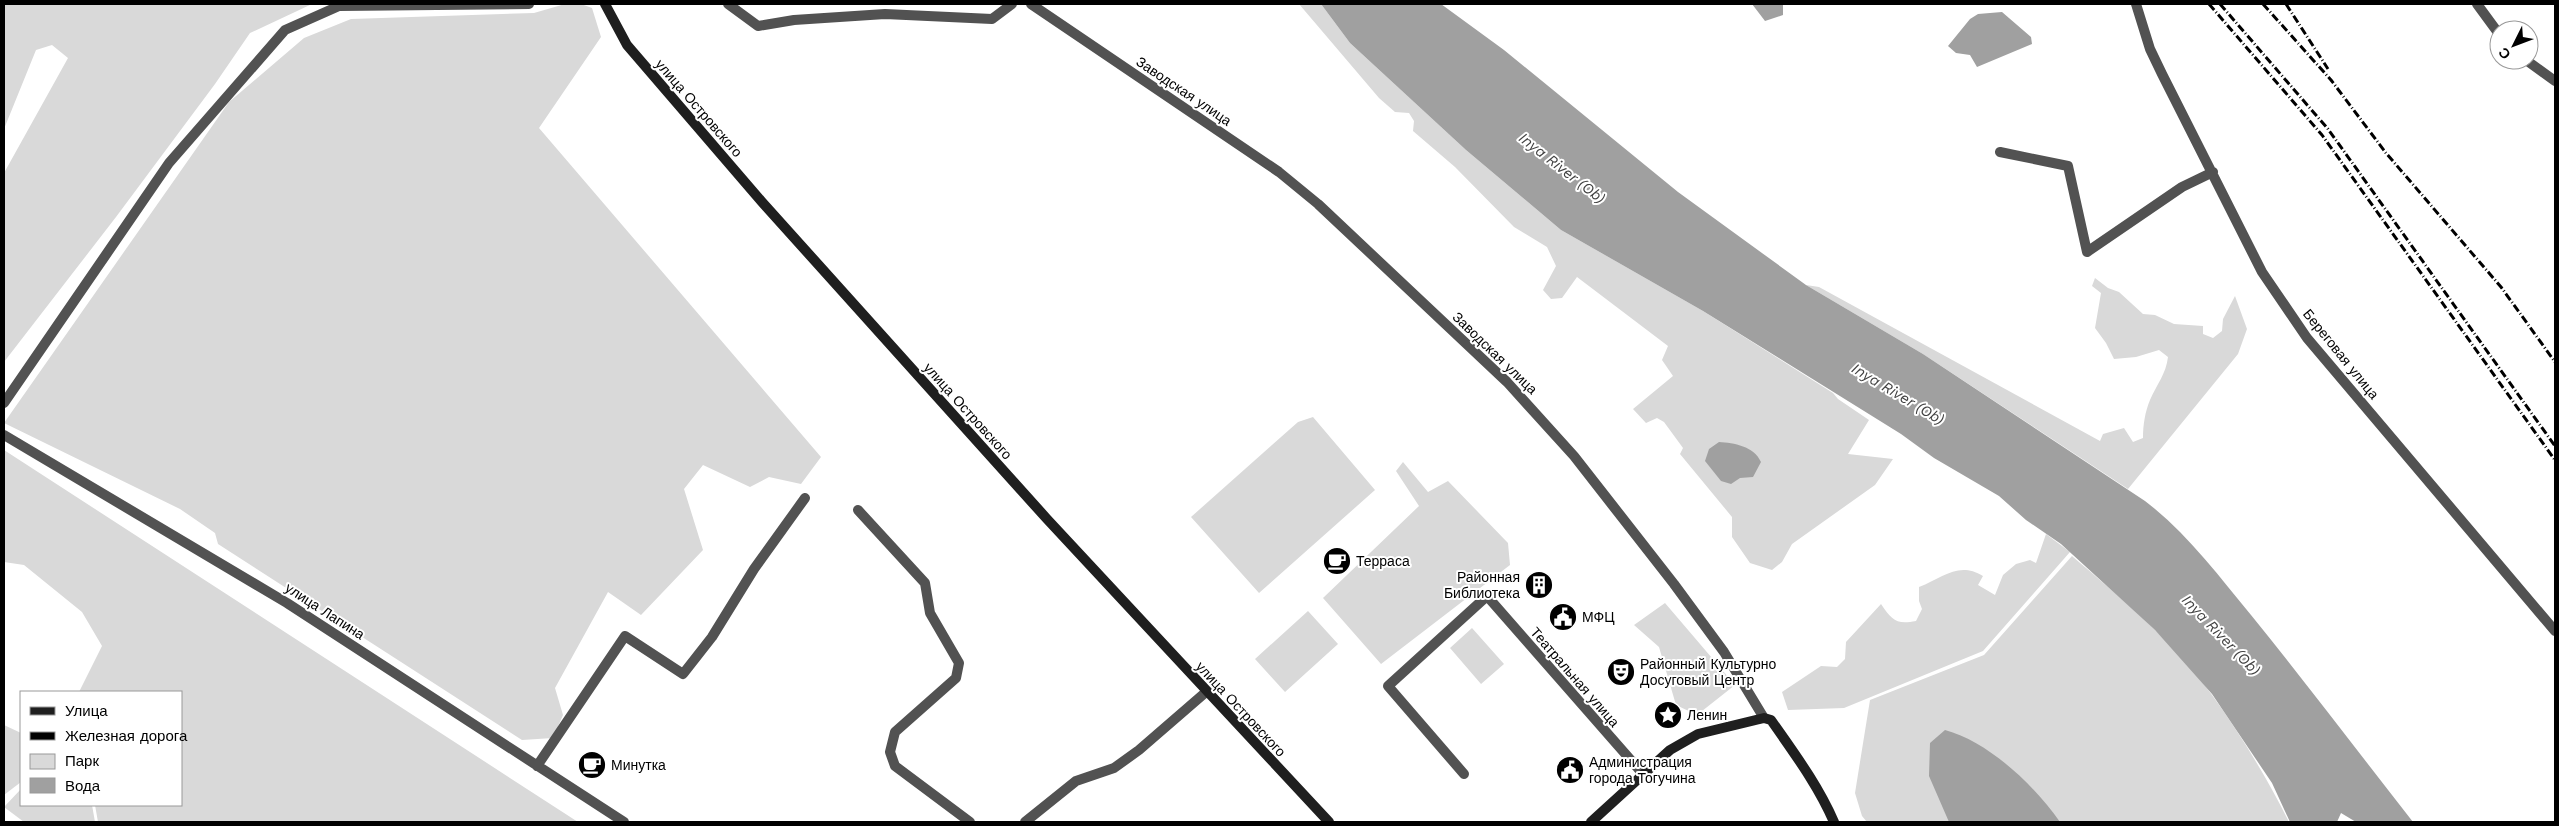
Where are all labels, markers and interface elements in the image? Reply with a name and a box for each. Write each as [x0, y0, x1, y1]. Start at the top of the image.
north arrow [2489, 20, 2539, 70]
text: С [2495, 45, 2514, 63]
street label: Заводская улица [1133, 53, 1235, 129]
street label: улица Островского [652, 56, 746, 160]
water label: Inya River (Ob) [1515, 129, 1609, 207]
street label: Береговая улица [2300, 306, 2382, 402]
street label: Заводская улица [1449, 309, 1541, 398]
water label: Inya River (Ob) [1849, 359, 1947, 429]
street label: улица Островского [921, 360, 1016, 463]
cafe icon: Терраса [1322, 546, 1352, 576]
place label: Терраса [1356, 553, 1410, 569]
place label: Районная Библиотека [1444, 569, 1520, 601]
building icon: Районная Библиотека [1524, 570, 1554, 600]
street label: улица Лапина [282, 579, 368, 643]
water label: Inya River (Ob) [2178, 591, 2264, 679]
public building icon: МФЦ [1548, 602, 1578, 632]
place label: МФЦ [1582, 609, 1615, 625]
street label: Театральная улица [1527, 624, 1623, 730]
place label: Районный Культурно Досуговый Центр [1640, 656, 1777, 688]
theatre icon: Районный Культурно Досуговый Центр [1606, 657, 1636, 687]
street label: улица Островского [1193, 658, 1289, 760]
legend [20, 691, 182, 806]
place icon: Ленин [1653, 700, 1683, 730]
text: Улица [65, 702, 108, 720]
place label: Ленин [1687, 707, 1727, 723]
text: Железная дорога [65, 727, 188, 745]
cafe icon: Минутка [577, 750, 607, 780]
text: Парк [65, 752, 99, 770]
place label: Администрация города Тогучина [1589, 754, 1696, 786]
public building icon: Администрация города Тогучина [1555, 755, 1585, 785]
place label: Минутка [611, 757, 666, 773]
text: Вода [65, 777, 101, 795]

